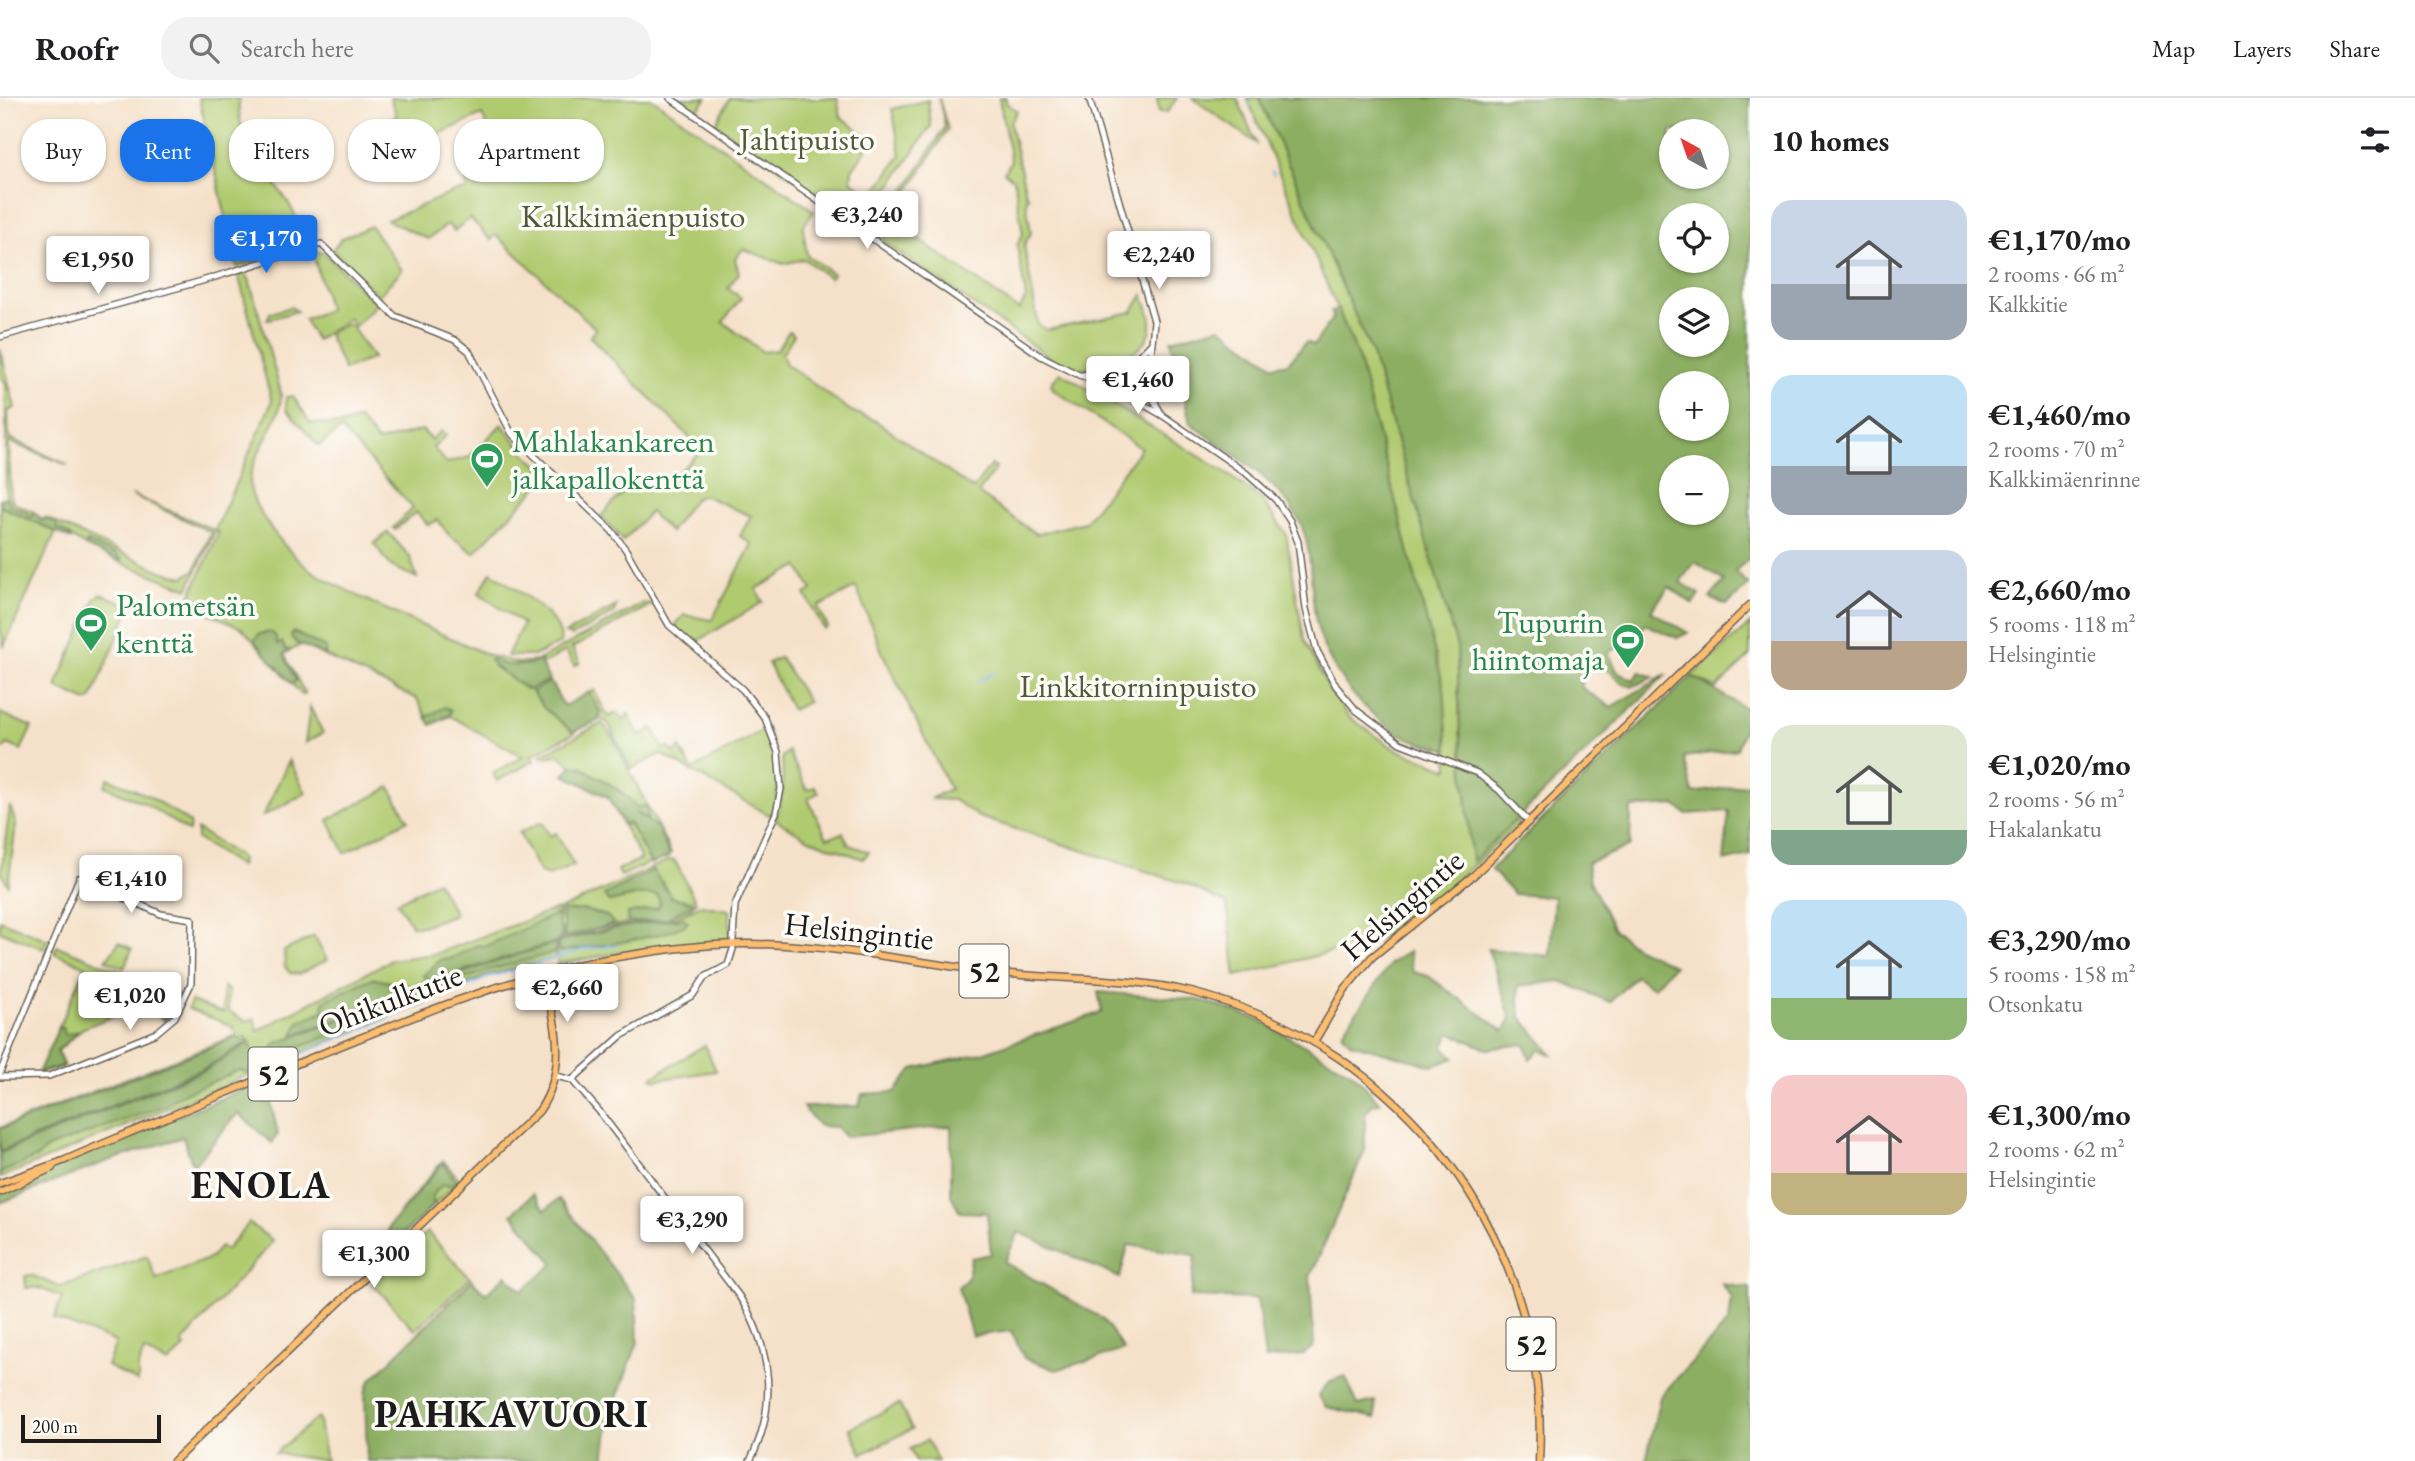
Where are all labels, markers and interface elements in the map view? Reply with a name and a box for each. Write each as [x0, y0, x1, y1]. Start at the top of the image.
search box [161, 17, 651, 80]
text: Roofr [35, 27, 119, 70]
icon: search [185, 29, 223, 67]
text: Search here [241, 31, 354, 65]
text: Map [2152, 33, 2195, 64]
text: Layers [2233, 33, 2292, 64]
text: Share [2330, 33, 2380, 64]
park label: Jahtipuisto [736, 118, 875, 160]
chip: Buy [21, 119, 106, 182]
chip: Rent [120, 119, 215, 182]
chip: Filters [229, 119, 334, 182]
chip: New [348, 119, 440, 182]
chip: Apartment [454, 119, 604, 182]
north arrow [1659, 119, 1729, 189]
map controls [1659, 119, 1729, 525]
text: 10 homes [1771, 121, 1889, 160]
icon: filters [2356, 121, 2394, 159]
pin: €3,240 [810, 192, 924, 251]
park label: Kalkkimäenpuisto [521, 195, 745, 237]
text: €3,240 [831, 199, 903, 229]
button: locate [1659, 203, 1729, 273]
pin: €1,170 [209, 216, 323, 275]
text: €1,170/mo [1988, 220, 2131, 259]
text: €1,170 [230, 223, 302, 253]
icon: home [1827, 228, 1911, 312]
pin: €2,240 [1102, 232, 1216, 291]
pin: €1,950 [41, 236, 155, 296]
text: €2,240 [1123, 239, 1195, 269]
text: €1,950 [62, 244, 134, 274]
text: 2 rooms · 66 m² [1988, 259, 2125, 289]
button: layers [1659, 287, 1729, 357]
text: Kalkkitie [1988, 289, 2067, 319]
pin: €1,460 [1081, 356, 1195, 416]
text: €1,460 [1102, 364, 1174, 394]
button: + [1659, 371, 1729, 441]
text: €1,460/mo [1988, 395, 2131, 434]
icon: home [1827, 403, 1911, 487]
place label: Mahlakankareen jalkapallokenttä [511, 420, 715, 499]
text: 2 rooms · 70 m² [1988, 434, 2125, 464]
sports icon: Mahlakankareen jalkapallokenttä [468, 440, 506, 489]
button: − [1659, 455, 1729, 525]
text: Kalkkimäenrinne [1988, 464, 2140, 494]
text: €2,660/mo [1988, 570, 2131, 609]
icon: home [1827, 578, 1911, 662]
place label: Palometsän kenttä [116, 584, 256, 663]
place label: Tupurin hiintomaja [1472, 601, 1604, 680]
sports icon: Palometsän kenttä [72, 604, 110, 653]
text: 5 rooms · 118 m² [1988, 609, 2136, 639]
sports icon: Tupurin hiintomaja [1609, 621, 1647, 670]
text: Helsingintie [1988, 639, 2096, 669]
park label: Linkkitorninpuisto [1019, 665, 1257, 707]
text: €1,020/mo [1988, 745, 2131, 784]
icon: home [1827, 753, 1911, 837]
text: 2 rooms · 56 m² [1988, 784, 2125, 814]
text: Hakalankatu [1988, 814, 2102, 844]
street label: Helsingintie [1332, 840, 1472, 970]
pin: €1,410 [74, 856, 188, 915]
text: €1,410 [95, 863, 167, 893]
street label: Helsingintie [782, 902, 936, 960]
text: €3,290/mo [1988, 920, 2131, 959]
icon: home [1827, 928, 1911, 1012]
road number: 52 [960, 944, 1009, 998]
street label: Ohikulkutie [312, 953, 468, 1047]
text: 5 rooms · 158 m² [1988, 959, 2136, 989]
pin: €2,660 [510, 964, 624, 1024]
pin: €1,020 [73, 972, 187, 1032]
text: €2,660 [531, 972, 603, 1002]
text: €1,020 [94, 980, 166, 1010]
text: Otsonkatu [1988, 989, 2083, 1019]
road number: 52 [248, 1048, 298, 1100]
text: €1,300/mo [1988, 1095, 2131, 1134]
icon: home [1827, 1103, 1911, 1187]
text: 2 rooms · 62 m² [1988, 1134, 2125, 1164]
district label: ENOLA [190, 1160, 332, 1209]
text: Helsingintie [1988, 1164, 2096, 1194]
pin: €3,290 [635, 1196, 749, 1256]
text: €3,290 [656, 1204, 728, 1234]
pin: €1,300 [317, 1230, 431, 1290]
text: €1,300 [338, 1238, 410, 1268]
road number: 52 [1506, 1318, 1556, 1370]
district label: PAHKAVUORI [374, 1389, 650, 1438]
scale bar [21, 1412, 161, 1444]
text: 200 m [32, 1414, 78, 1439]

